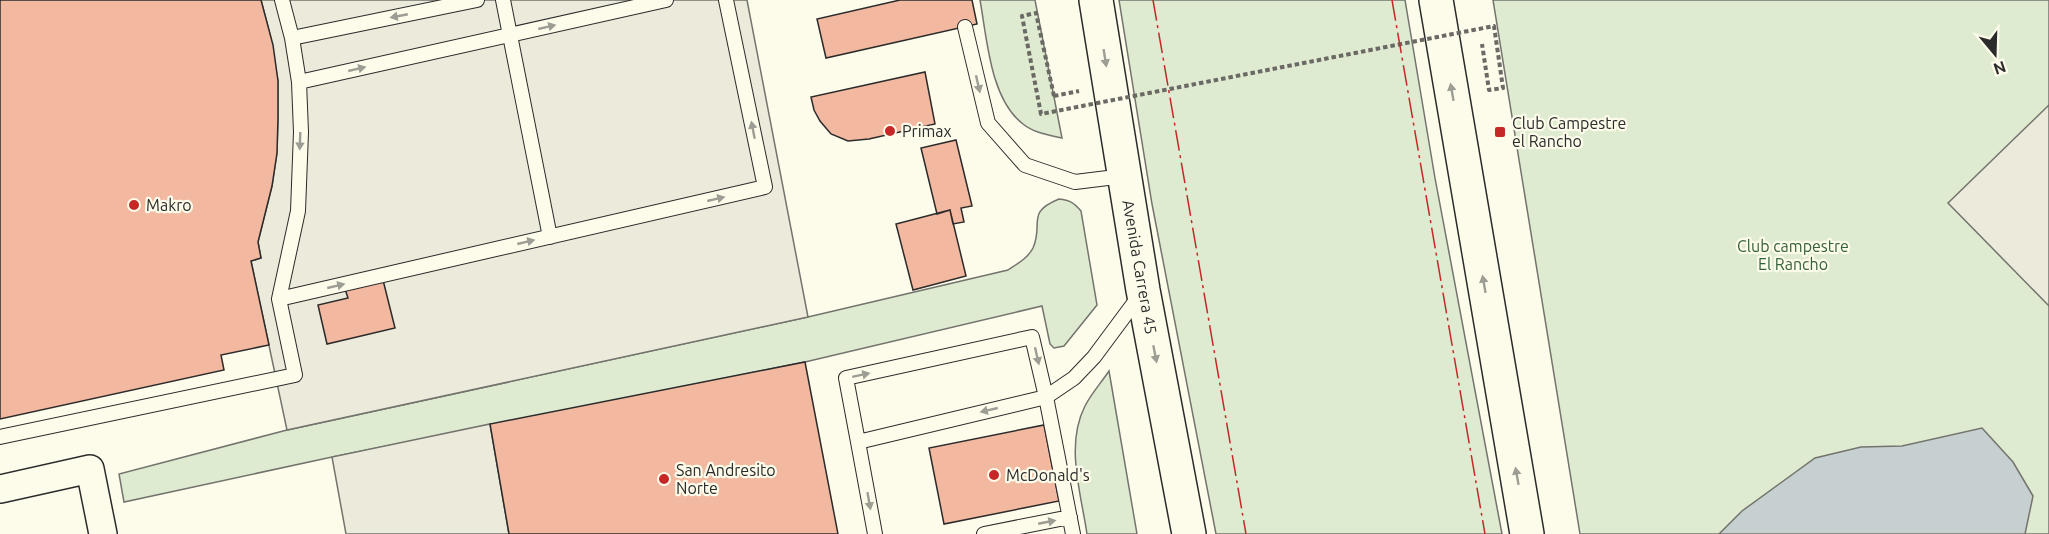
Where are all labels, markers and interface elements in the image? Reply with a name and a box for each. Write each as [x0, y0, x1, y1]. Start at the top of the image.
one-way arrow [389, 12, 408, 21]
one-way arrow [538, 22, 557, 31]
north arrow [1965, 24, 2025, 84]
one-way arrow [1101, 48, 1110, 67]
text: N [1991, 58, 2008, 79]
one-way arrow [347, 64, 366, 74]
one-way arrow [974, 74, 984, 93]
one-way arrow [1447, 82, 1456, 101]
place label: Club Campestre el Rancho [1512, 114, 1626, 150]
one-way arrow [748, 120, 757, 139]
place label: Primax [902, 122, 952, 140]
marker: Primax [883, 124, 897, 138]
marker: Club Campestre el Rancho [1493, 125, 1507, 139]
one-way arrow [296, 131, 305, 150]
one-way arrow [707, 193, 725, 203]
place label: Makro [146, 196, 192, 214]
marker: Makro [127, 198, 141, 212]
street label: Avenida Carrera 45 [1119, 198, 1161, 336]
one-way arrow [517, 237, 535, 247]
park label: Club campestre El Rancho [1737, 237, 1849, 273]
one-way arrow [1479, 275, 1488, 294]
one-way arrow [327, 281, 345, 291]
one-way arrow [1151, 344, 1160, 363]
one-way arrow [1032, 347, 1042, 366]
one-way arrow [851, 370, 870, 379]
one-way arrow [980, 406, 998, 416]
place label: San Andresito Norte [676, 461, 776, 497]
place label: McDonald's [1006, 466, 1090, 484]
one-way arrow [1512, 467, 1521, 486]
marker: McDonald's [987, 468, 1001, 482]
marker: San Andresito Norte [657, 472, 671, 486]
one-way arrow [865, 492, 874, 511]
one-way arrow [1038, 517, 1057, 526]

